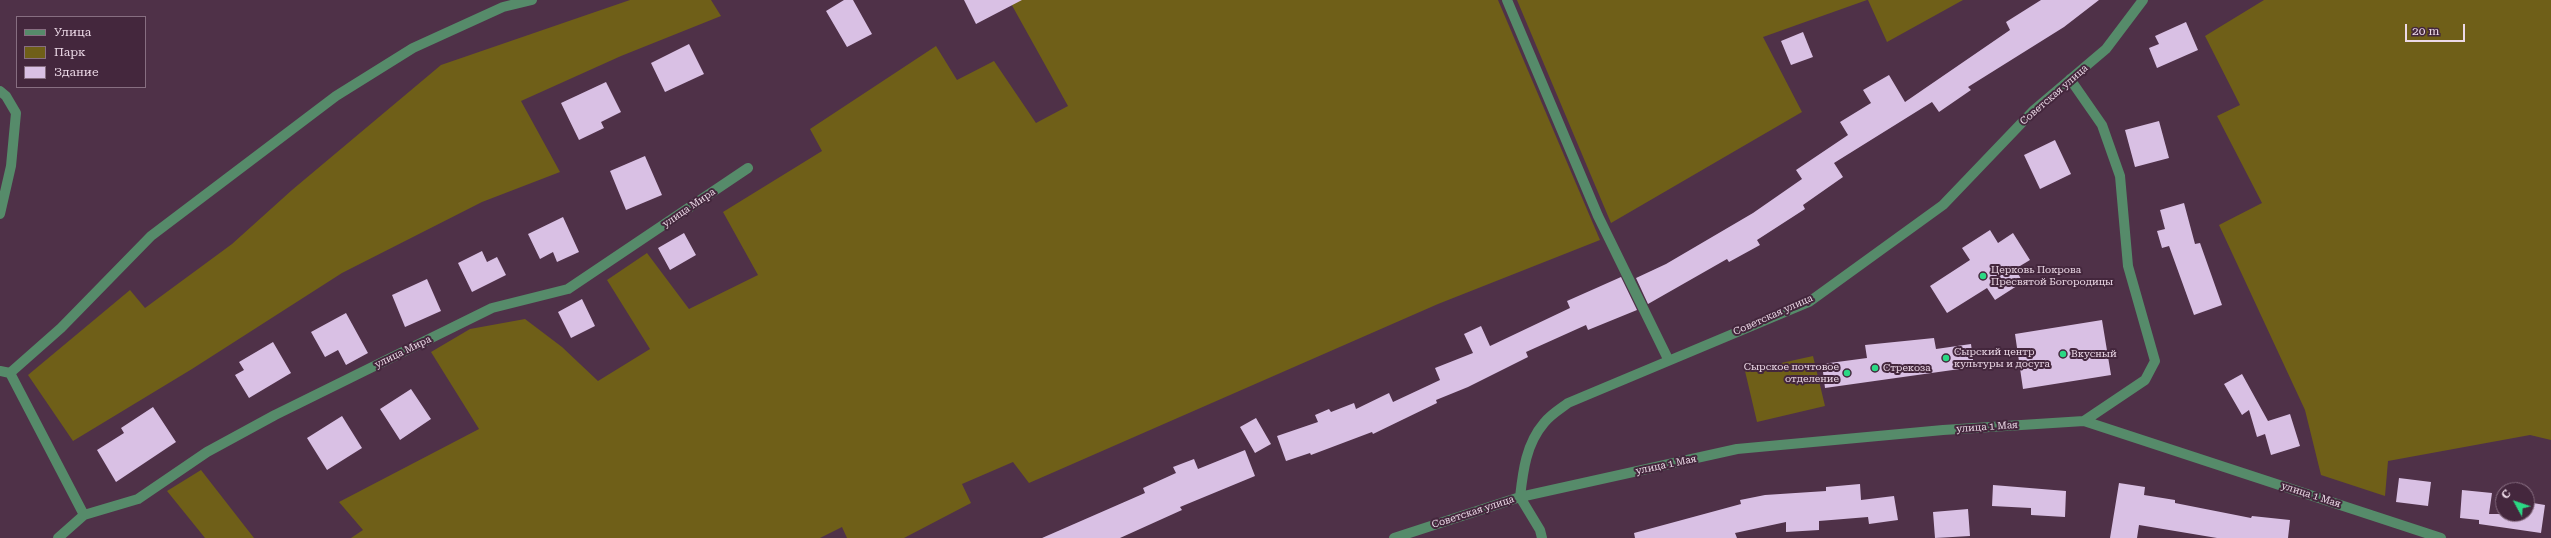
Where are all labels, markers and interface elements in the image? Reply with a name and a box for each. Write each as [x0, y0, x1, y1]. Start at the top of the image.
legend [16, 16, 146, 88]
scale bar [2407, 16, 2467, 42]
text: 20 m [2412, 24, 2439, 38]
text: Улица [54, 25, 91, 39]
text: Парк [54, 45, 86, 59]
street label: Советская улица [2018, 62, 2090, 128]
text: Здание [54, 65, 98, 79]
street label: улица Мира [660, 186, 718, 230]
place label: Церковь Покрова Пресвятой Богородицы [1991, 264, 2113, 288]
marker: Церковь Покрова Пресвятой Богородицы [1978, 271, 1988, 281]
street label: Советская улица [1731, 292, 1815, 338]
street label: улица Мира [373, 333, 433, 371]
place label: Сырский центр культуры и досуга [1954, 346, 2050, 370]
place label: Вкусный [2071, 348, 2117, 360]
marker: Вкусный [2058, 349, 2068, 359]
marker: Сырский центр культуры и досуга [1941, 353, 1951, 363]
place label: Сырское почтовое отделение [1744, 361, 1839, 384]
place label: Стрекоза [1883, 362, 1931, 374]
marker: Стрекоза [1870, 363, 1880, 373]
marker: Сырское почтовое отделение [1842, 368, 1852, 378]
street label: улица 1 Мая [1956, 419, 2018, 435]
street label: улица 1 Мая [1635, 453, 1697, 477]
street label: улица 1 Мая [2280, 480, 2342, 510]
north arrow [2495, 482, 2535, 522]
text: С [2499, 487, 2514, 502]
street label: Советская улица [1430, 493, 1516, 531]

